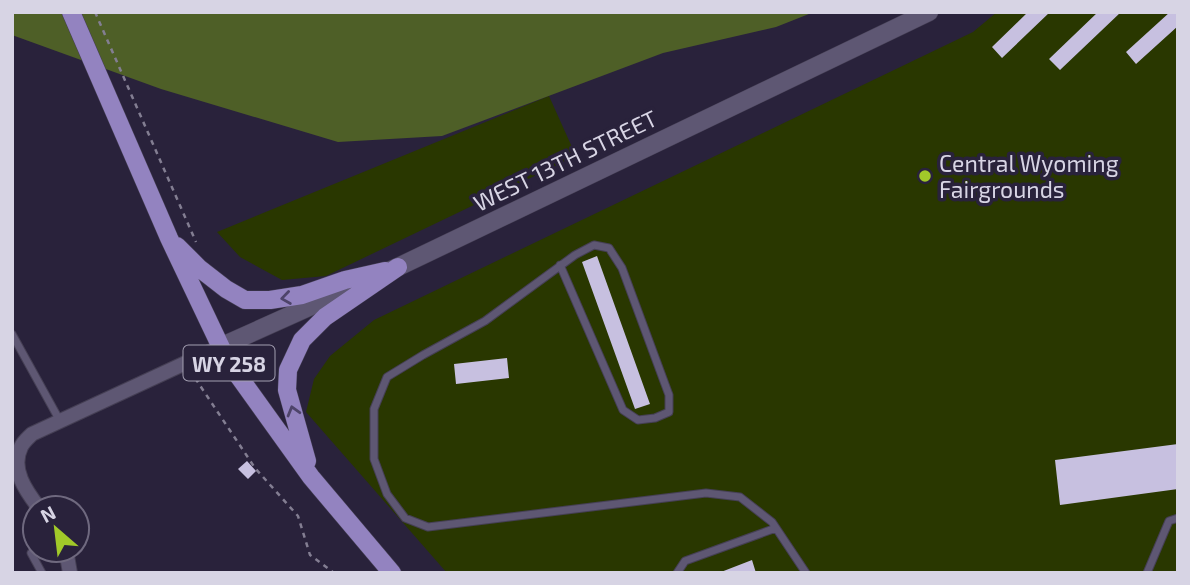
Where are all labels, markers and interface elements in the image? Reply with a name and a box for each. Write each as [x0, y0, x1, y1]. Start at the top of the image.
street label: WEST 13TH STREET [469, 103, 661, 217]
place label: Central Wyoming Fairgrounds [939, 149, 1119, 203]
marker: Central Wyoming Fairgrounds [917, 168, 933, 184]
one-way arrow [280, 290, 291, 305]
road number: WY 258 [184, 346, 274, 380]
one-way arrow [287, 405, 301, 417]
north arrow [21, 494, 91, 564]
text: N [36, 500, 59, 527]

